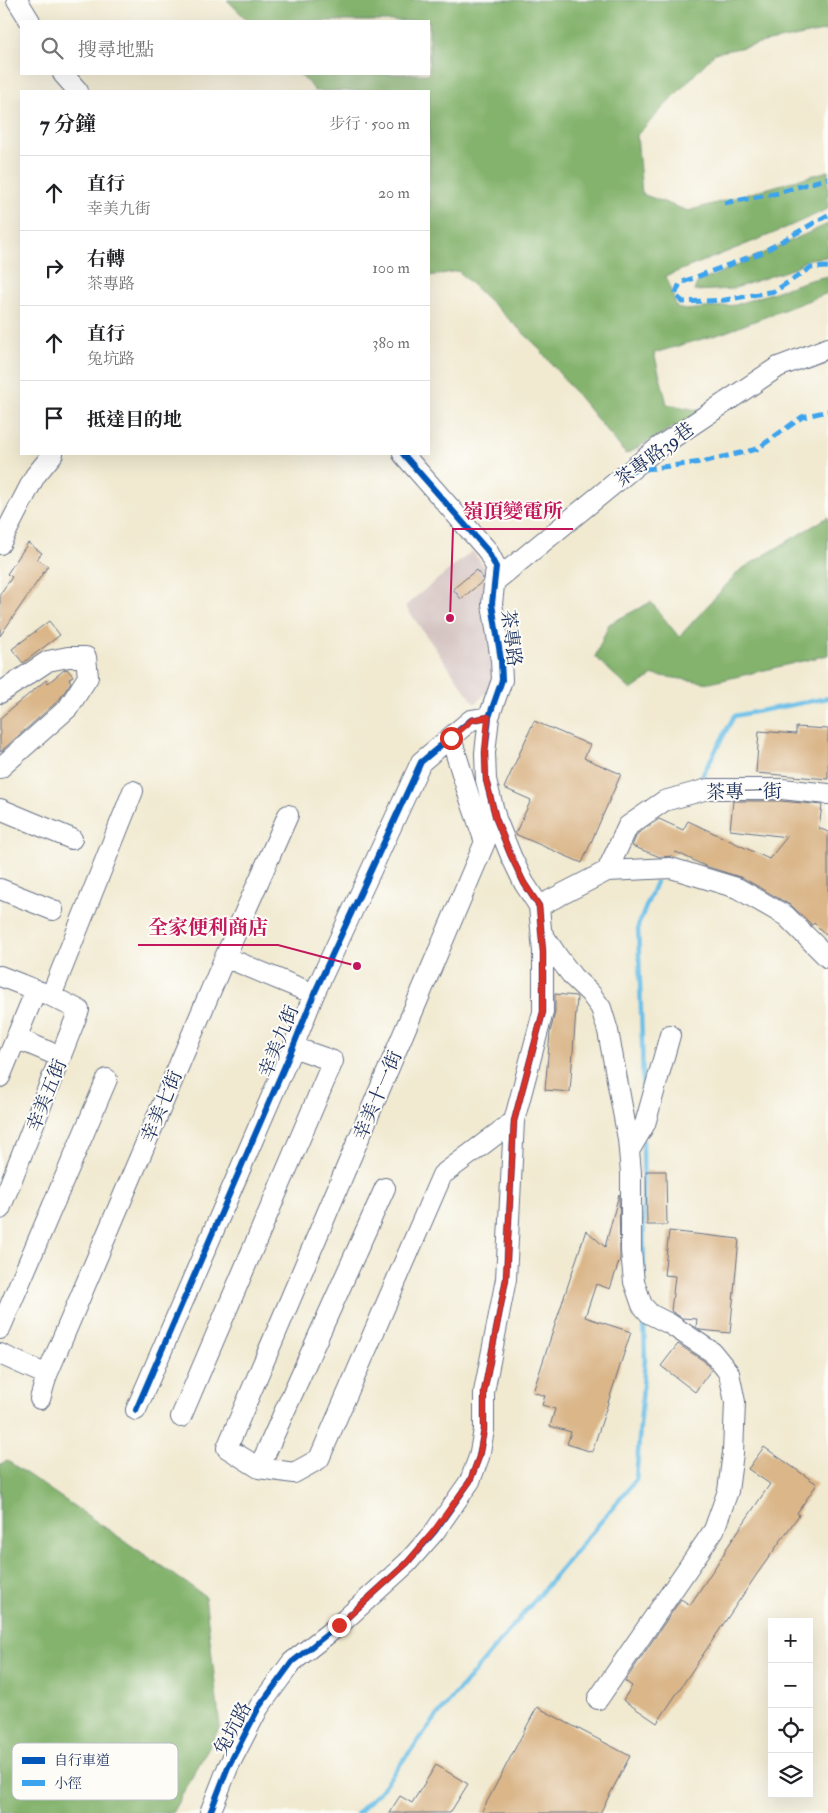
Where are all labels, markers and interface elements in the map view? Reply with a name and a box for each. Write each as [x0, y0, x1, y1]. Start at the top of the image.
search box [20, 20, 430, 75]
icon: search [38, 34, 66, 62]
text: 搜尋地點 [78, 38, 154, 62]
text: 7 分鐘 [40, 111, 96, 138]
text: 步行 · 500 m [329, 114, 410, 134]
text: 直行 [87, 172, 125, 196]
icon: ahead [40, 179, 68, 207]
text: 20 m [378, 183, 410, 203]
text: 幸美九街 [87, 199, 151, 219]
text: 右轉 [87, 247, 125, 271]
icon: right [40, 254, 68, 282]
text: 100 m [372, 258, 410, 278]
text: 茶專路 [87, 274, 135, 294]
text: 直行 [87, 322, 125, 346]
icon: ahead [40, 329, 68, 357]
text: 380 m [372, 333, 410, 353]
text: 兔坑路 [87, 349, 135, 369]
icon: arrive [40, 404, 68, 432]
text: 抵達目的地 [87, 408, 182, 432]
street label: 茶專路39巷 [610, 417, 699, 492]
callout: 嶺頂變電所 [453, 494, 573, 529]
text: 嶺頂變電所 [463, 499, 563, 524]
street label: 茶專路 [496, 608, 526, 668]
route start [440, 727, 463, 750]
street label: 茶專一街 [706, 779, 782, 805]
callout: 全家便利商店 [138, 910, 278, 945]
text: 全家便利商店 [148, 915, 268, 940]
street label: 幸美九街 [254, 1002, 304, 1081]
street label: 幸美十一街 [348, 1047, 408, 1144]
street label: 幸美五街 [22, 1056, 72, 1135]
street label: 幸美七街 [136, 1067, 188, 1146]
route end [328, 1614, 351, 1637]
map controls [768, 1618, 813, 1798]
button: + [768, 1618, 813, 1663]
button: − [768, 1663, 813, 1708]
street label: 兔坑路 [209, 1698, 257, 1759]
button: locate [768, 1708, 813, 1753]
legend [12, 1743, 178, 1800]
text: 自行車道 [54, 1752, 110, 1769]
button: layers [768, 1753, 813, 1798]
text: 小徑 [54, 1775, 82, 1792]

